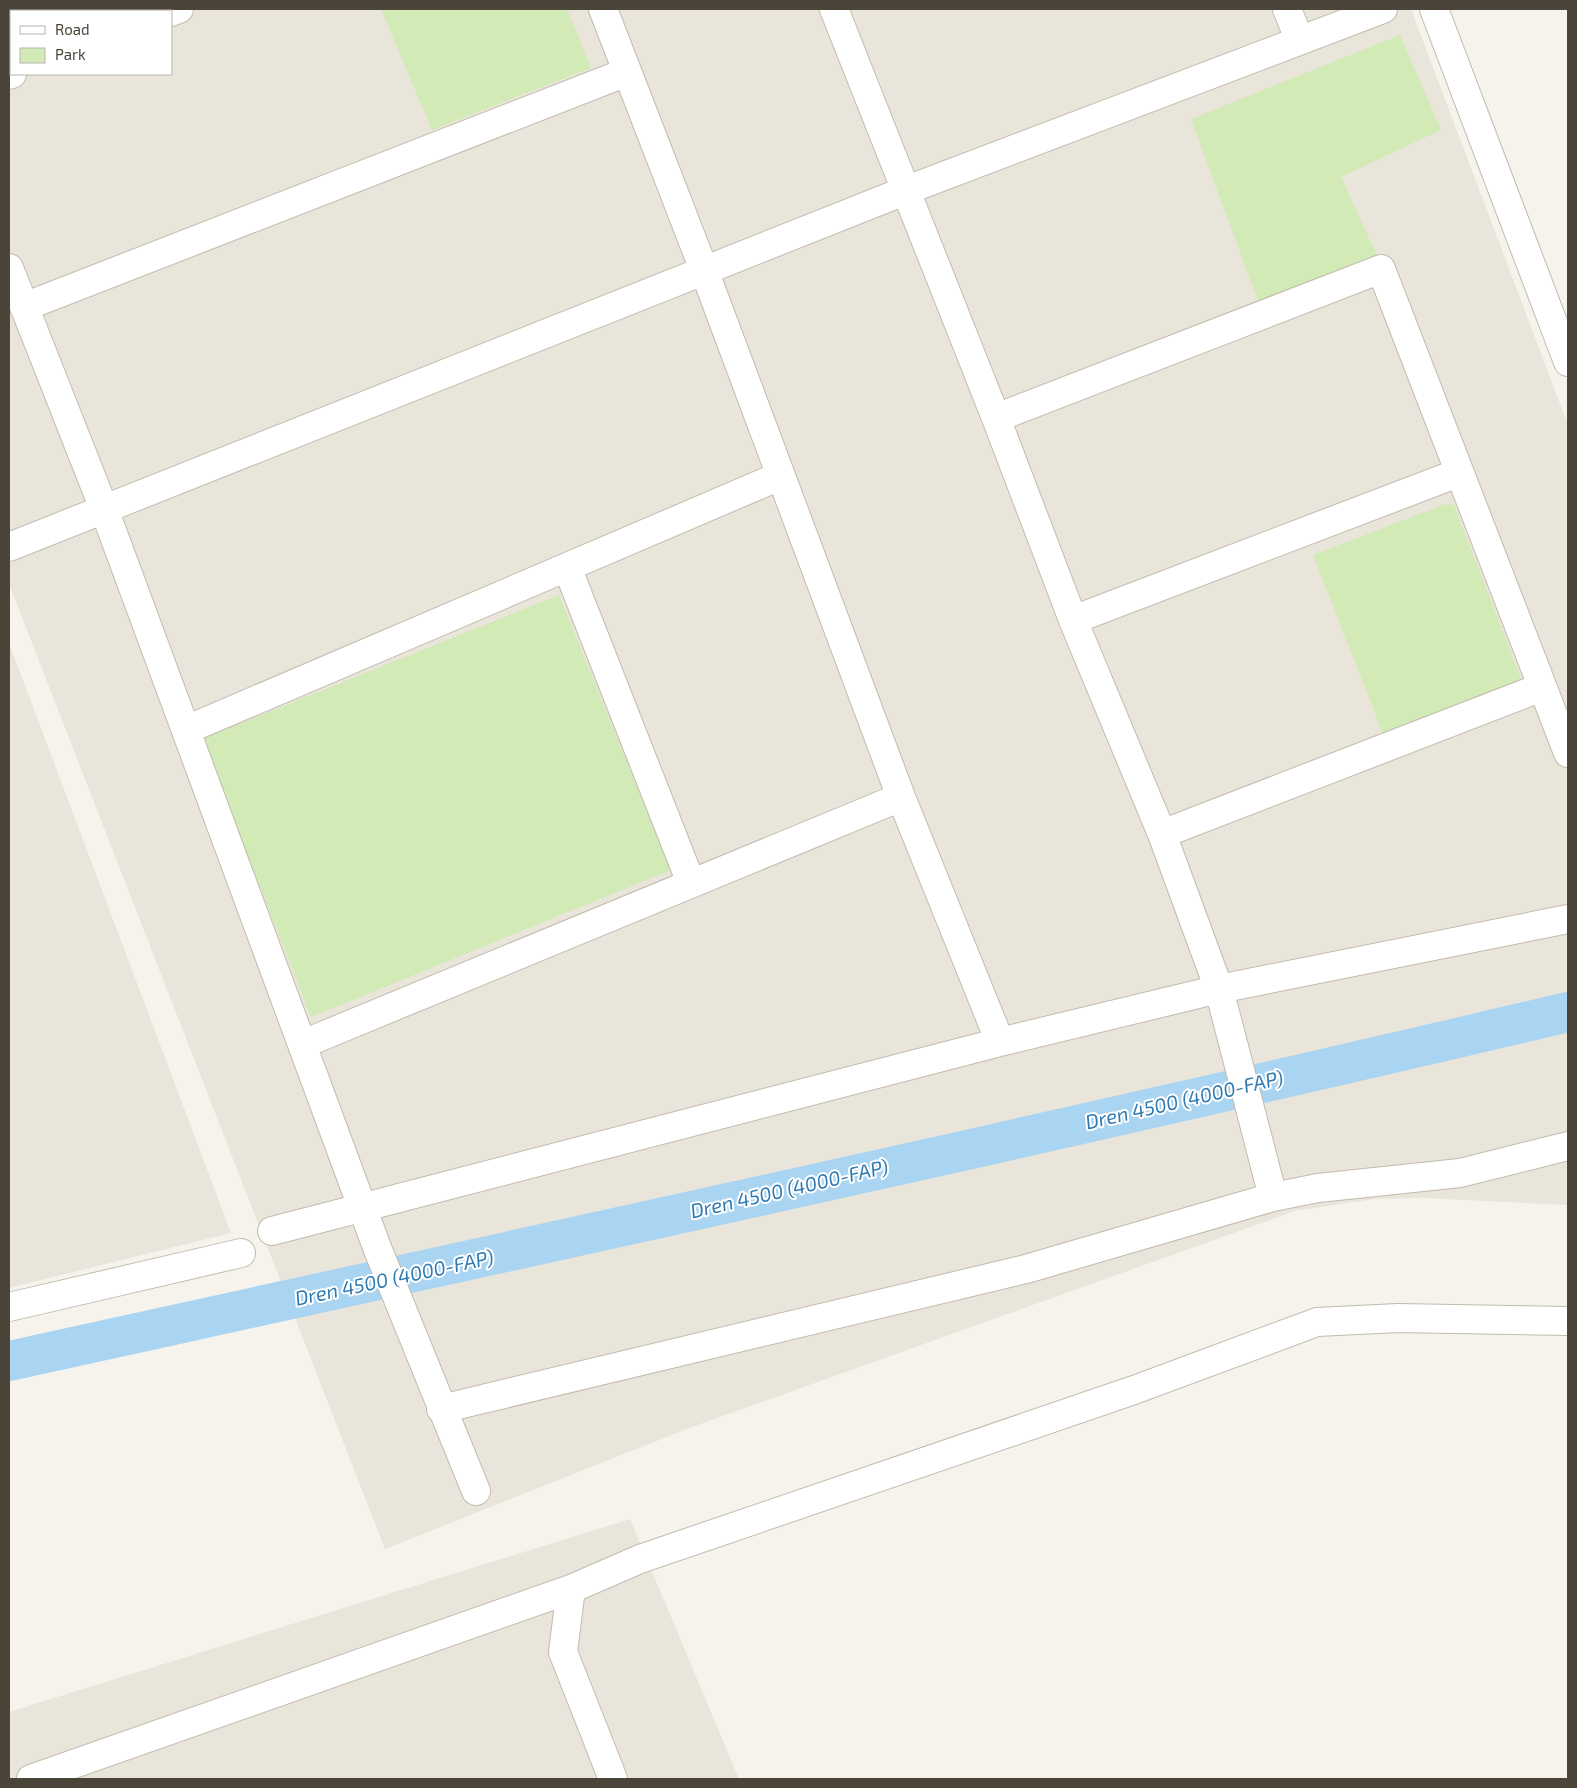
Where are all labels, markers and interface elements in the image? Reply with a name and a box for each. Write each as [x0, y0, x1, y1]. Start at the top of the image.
legend [10, 10, 172, 75]
text: Road [55, 20, 90, 38]
text: Park [55, 45, 86, 63]
water label: Dren 4500 (4000-FAP) [1083, 1065, 1285, 1133]
water label: Dren 4500 (4000-FAP) [688, 1154, 890, 1222]
water label: Dren 4500 (4000-FAP) [293, 1244, 495, 1310]

